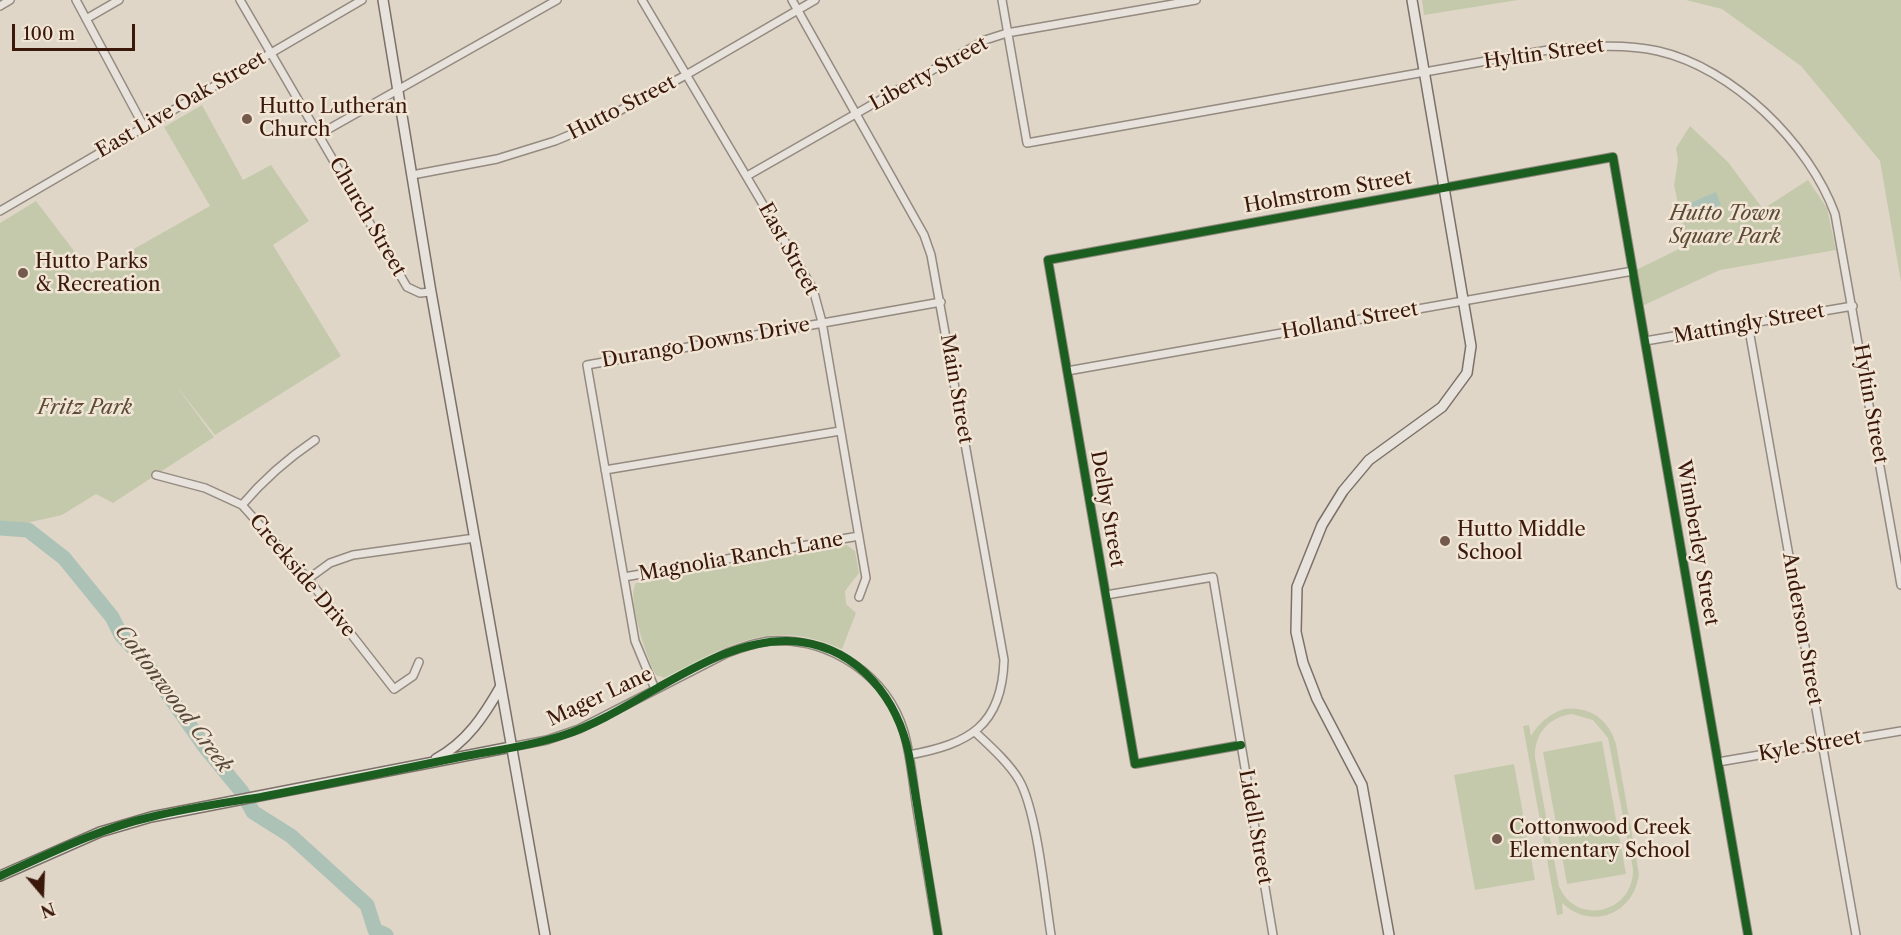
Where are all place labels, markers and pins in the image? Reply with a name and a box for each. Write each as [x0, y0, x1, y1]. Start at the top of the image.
place label: Hutto Lutheran Church [259, 95, 407, 142]
marker: Hutto Lutheran Church [240, 112, 254, 126]
place label: Hutto Parks & Recreation [35, 250, 161, 297]
marker: Hutto Parks & Recreation [16, 266, 30, 280]
place label: Hutto Middle School [1457, 518, 1586, 565]
marker: Hutto Middle School [1438, 534, 1452, 548]
place label: Cottonwood Creek Elementary School [1509, 816, 1691, 863]
marker: Cottonwood Creek Elementary School [1490, 832, 1504, 846]

